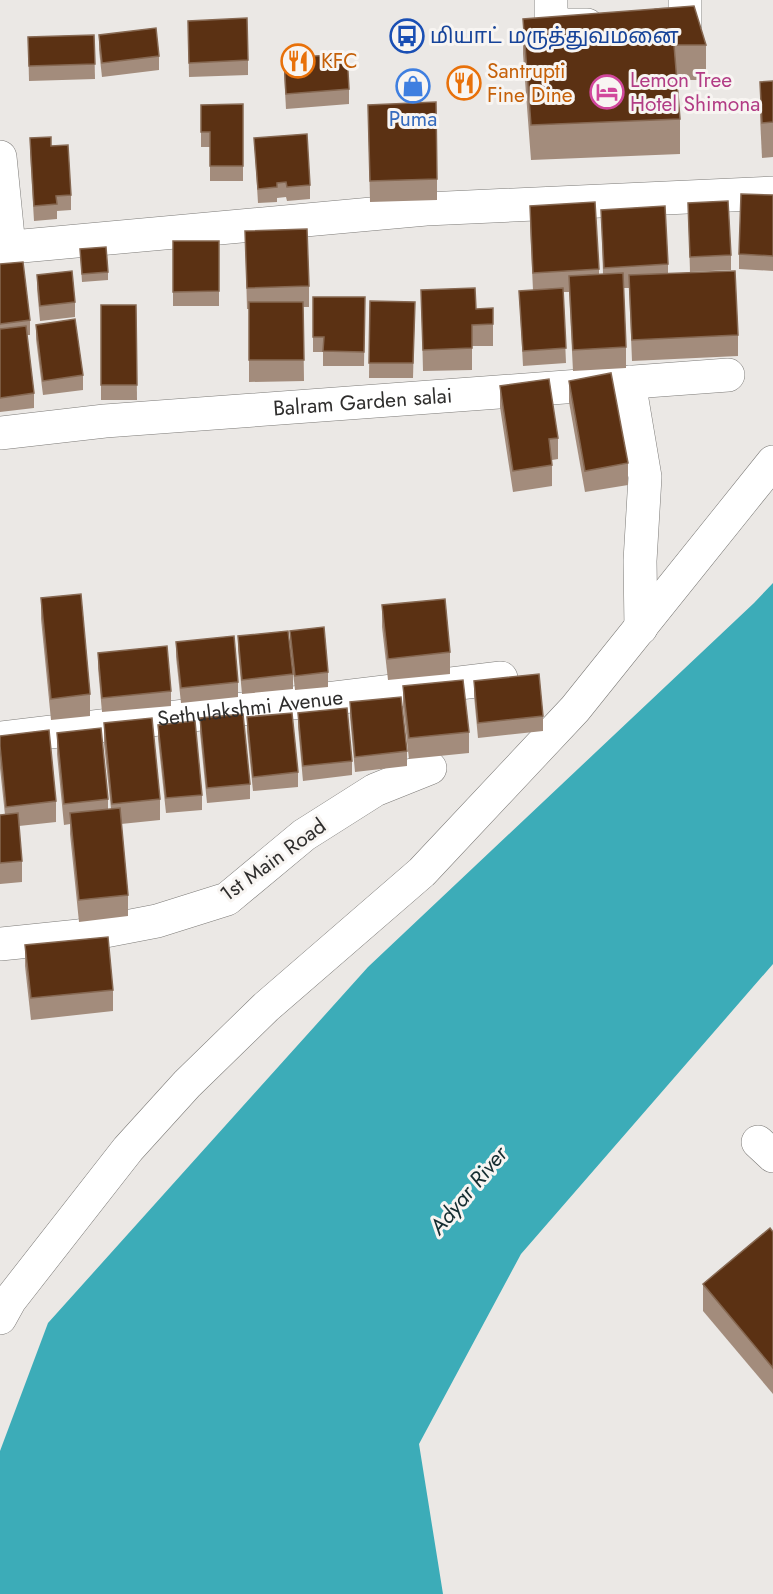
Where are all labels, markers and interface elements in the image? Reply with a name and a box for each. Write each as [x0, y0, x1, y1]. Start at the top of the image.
bus stop icon: மியாட் மருத்துவமனை [389, 18, 425, 54]
place label: மியாட் மருத்துவமனை [430, 21, 679, 51]
restaurant icon: KFC [280, 43, 316, 79]
place label: KFC [321, 46, 358, 76]
place label: Santrupti Fine Dine [487, 56, 573, 110]
restaurant icon: Santrupti Fine Dine [446, 65, 482, 101]
place label: Lemon Tree Hotel Shimona [630, 65, 760, 119]
shop icon: Puma [395, 68, 431, 104]
hotel icon: Lemon Tree Hotel Shimona [589, 74, 625, 110]
place label: Puma [389, 104, 437, 134]
street label: Balram Garden salai [272, 380, 453, 424]
street label: Sethulakshmi Avenue [156, 682, 345, 734]
street label: 1st Main Road [214, 811, 332, 909]
water label: Adyar River [421, 1138, 516, 1242]

